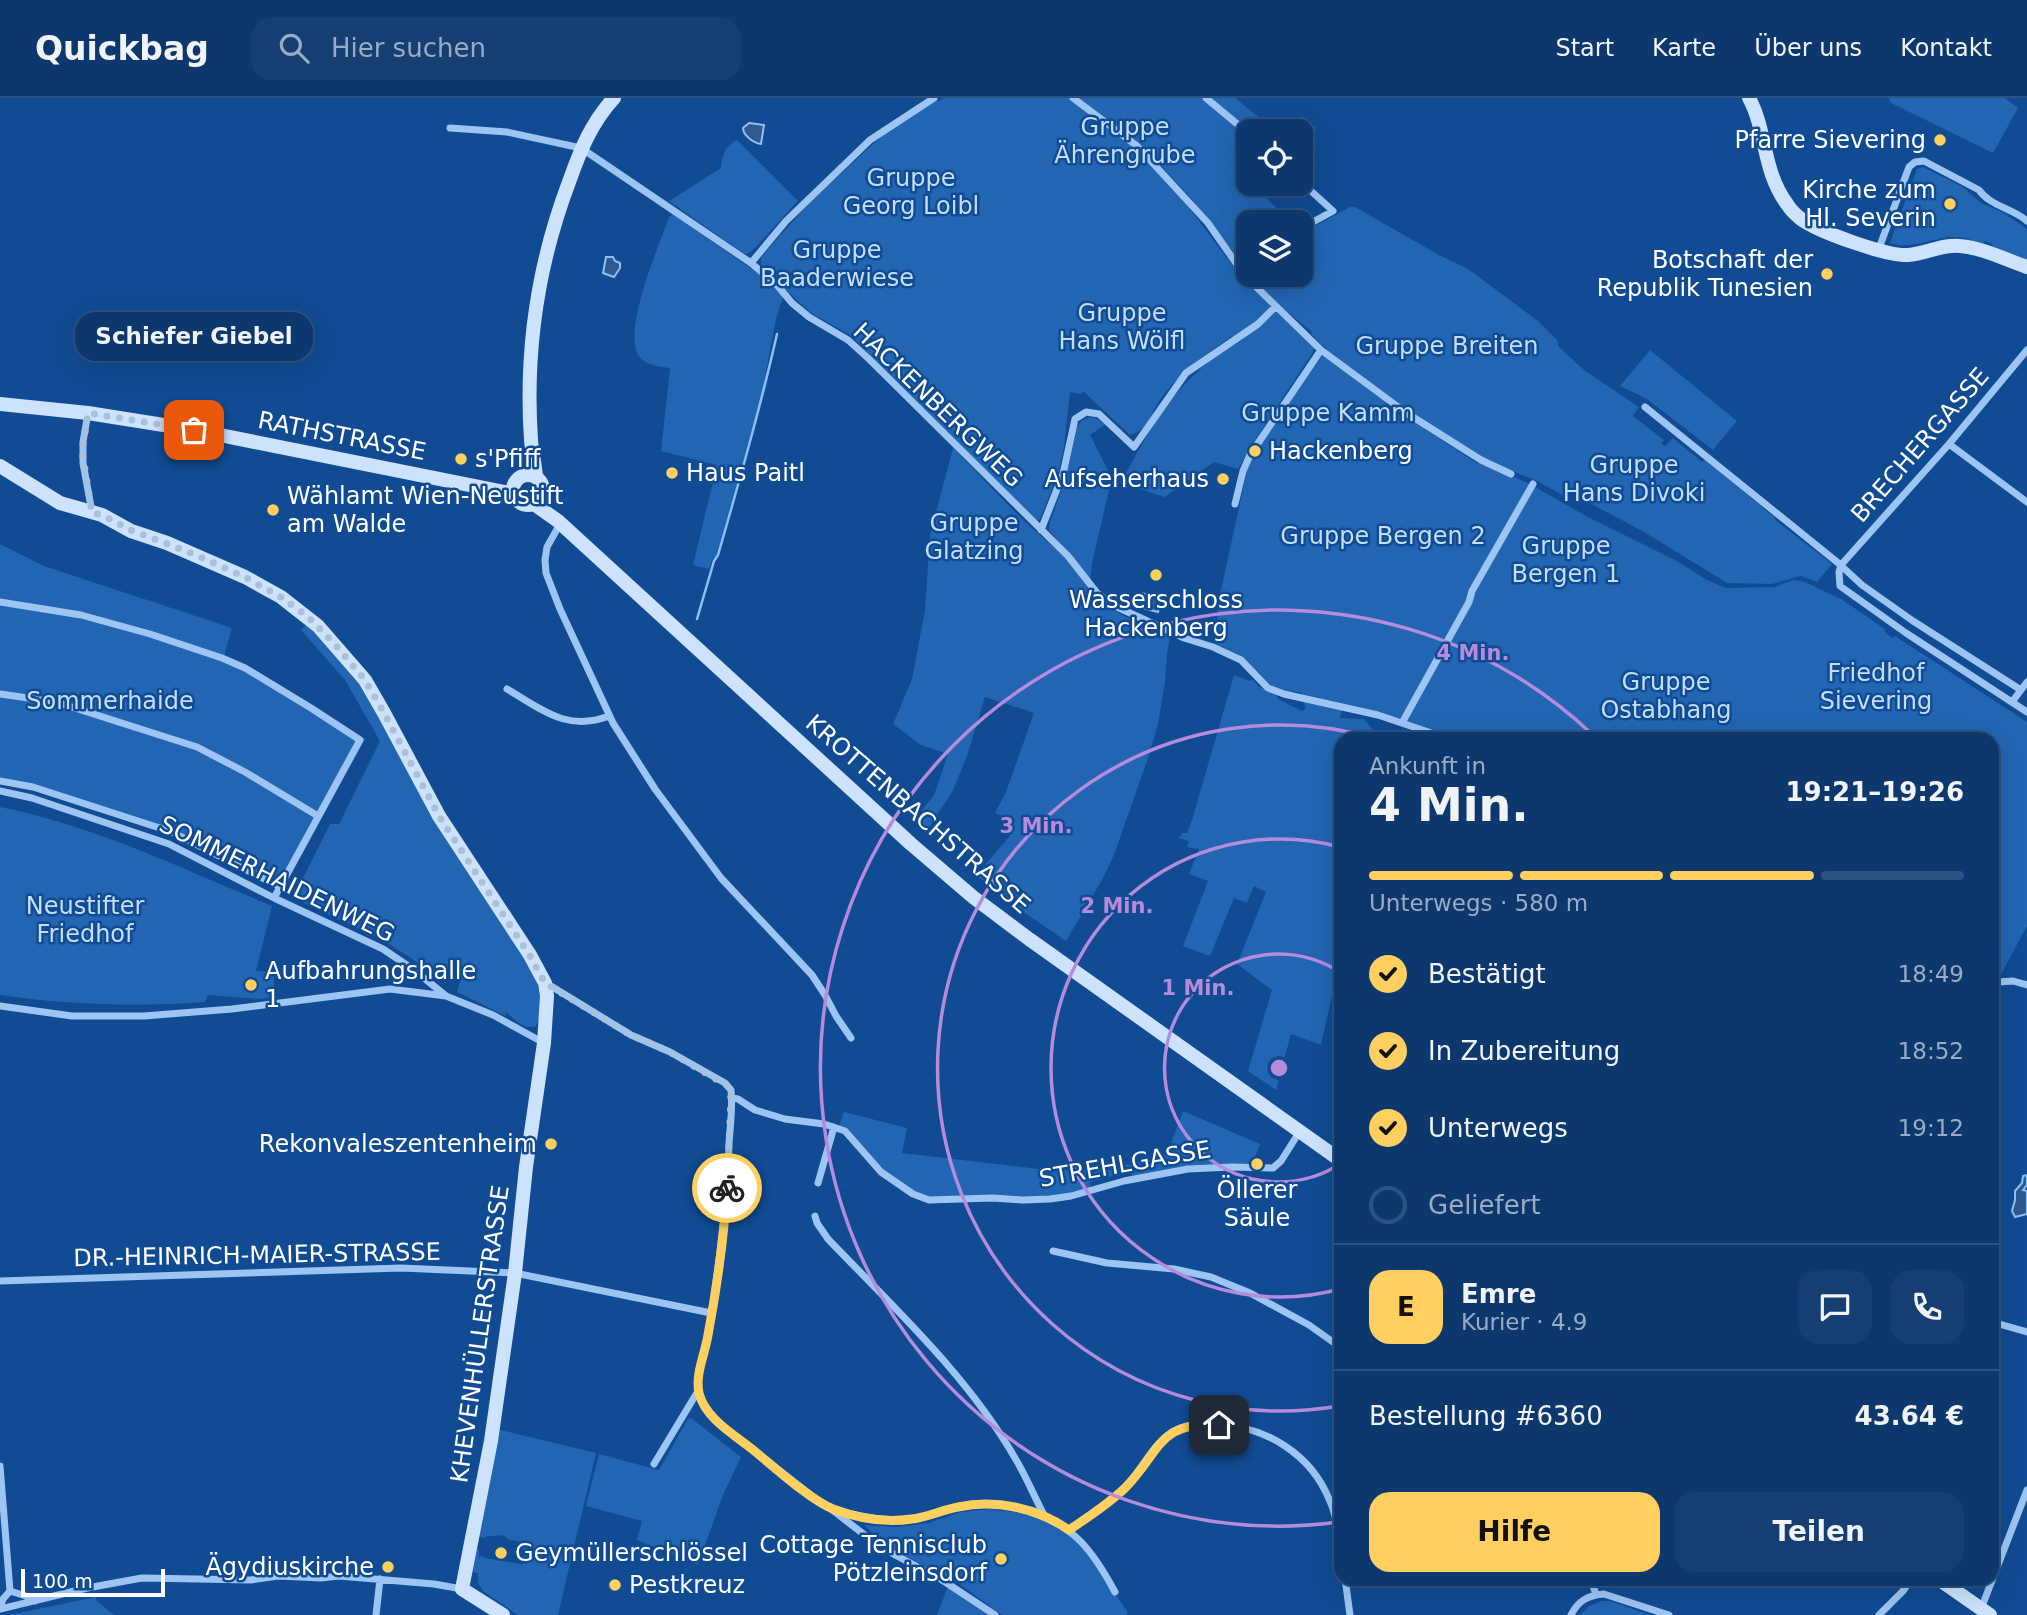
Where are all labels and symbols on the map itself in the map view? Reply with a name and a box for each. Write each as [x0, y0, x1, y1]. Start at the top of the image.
park label: Gruppe Ährengrube [1054, 113, 1196, 169]
place label: Pfarre Sievering [1735, 126, 1926, 154]
marker: Pfarre Sievering [1932, 132, 1948, 148]
park label: Gruppe Georg Loibl [843, 164, 979, 220]
place label: Kirche zum Hl. Severin [1802, 176, 1936, 232]
marker: Kirche zum Hl. Severin [1942, 196, 1958, 212]
park label: Gruppe Baaderwiese [760, 236, 914, 292]
place label: Botschaft der Republik Tunesien [1597, 246, 1813, 302]
marker: Botschaft der Republik Tunesien [1819, 266, 1835, 282]
park label: Gruppe Hans Wölfl [1059, 299, 1185, 355]
callout: Schiefer Giebel [75, 311, 313, 360]
street label: HACKENBERGWEG [848, 317, 1028, 493]
park label: Gruppe Breiten [1355, 332, 1539, 360]
street label: BRECHERGASSE [1845, 362, 1995, 528]
park label: Gruppe Kamm [1241, 399, 1415, 427]
pin [164, 400, 224, 460]
street label: RATHSTRASSE [256, 406, 428, 466]
place label: Hackenberg [1269, 437, 1413, 465]
marker: Hackenberg [1247, 443, 1263, 459]
place label: s'Pfiff [475, 445, 541, 473]
marker: s'Pfiff [453, 451, 469, 467]
park label: Gruppe Hans Divoki [1563, 451, 1705, 507]
place label: Haus Paitl [686, 459, 805, 487]
marker: Haus Paitl [664, 465, 680, 481]
place label: Aufseherhaus [1045, 465, 1209, 493]
marker: Aufseherhaus [1215, 471, 1231, 487]
place label: Wählamt Wien-Neustift am Walde [287, 482, 563, 538]
marker: Wählamt Wien-Neustift am Walde [265, 502, 281, 518]
park label: Gruppe Glatzing [924, 509, 1024, 565]
park label: Gruppe Bergen 2 [1280, 522, 1486, 550]
park label: Gruppe Bergen 1 [1512, 532, 1620, 588]
marker: Wasserschloss Hackenberg [1148, 567, 1164, 583]
place label: Wasserschloss Hackenberg [1069, 586, 1243, 642]
text: 4 Min. [1437, 641, 1509, 665]
park label: Friedhof Sievering [1820, 659, 1932, 715]
park label: Gruppe Ostabhang [1600, 668, 1732, 724]
park label: Sommerhaide [26, 687, 194, 715]
street label: KROTTENBACHSTRASSE [800, 709, 1036, 919]
street label: SOMMERHAIDENWEG [155, 810, 399, 948]
text: 3 Min. [1000, 814, 1072, 838]
park label: Neustifter Friedhof [26, 892, 144, 948]
text: 2 Min. [1081, 894, 1153, 918]
place label: Aufbahrungshalle 1 [265, 957, 476, 1013]
text: 1 Min. [1162, 976, 1234, 1000]
marker: Aufbahrungshalle 1 [243, 977, 259, 993]
centre of rings [1267, 1056, 1291, 1080]
place label: Rekonvaleszentenheim [259, 1130, 537, 1158]
street label: STREHLGASSE [1037, 1135, 1213, 1193]
marker: Rekonvaleszentenheim [543, 1136, 559, 1152]
courier [692, 1153, 762, 1223]
marker: Öllerer Säule [1249, 1156, 1265, 1172]
place label: Öllerer Säule [1217, 1175, 1298, 1232]
street label: KHEVENHÜLLERSTRASSE [444, 1183, 515, 1485]
street label: DR.-HEINRICH-MAIER-STRASSE [73, 1238, 441, 1272]
pin [1189, 1395, 1249, 1455]
place label: Cottage Tennisclub Pötzleinsdorf [759, 1531, 988, 1587]
place label: Geymüllerschlössel [515, 1539, 748, 1567]
marker: Geymüllerschlössel [493, 1545, 509, 1561]
marker: Cottage Tennisclub Pötzleinsdorf [993, 1551, 1009, 1567]
place label: Ägydiuskirche [205, 1552, 374, 1581]
marker: Ägydiuskirche [380, 1559, 396, 1575]
scale bar [21, 1566, 164, 1598]
place label: Pestkreuz [629, 1571, 745, 1599]
marker: Pestkreuz [607, 1577, 623, 1593]

